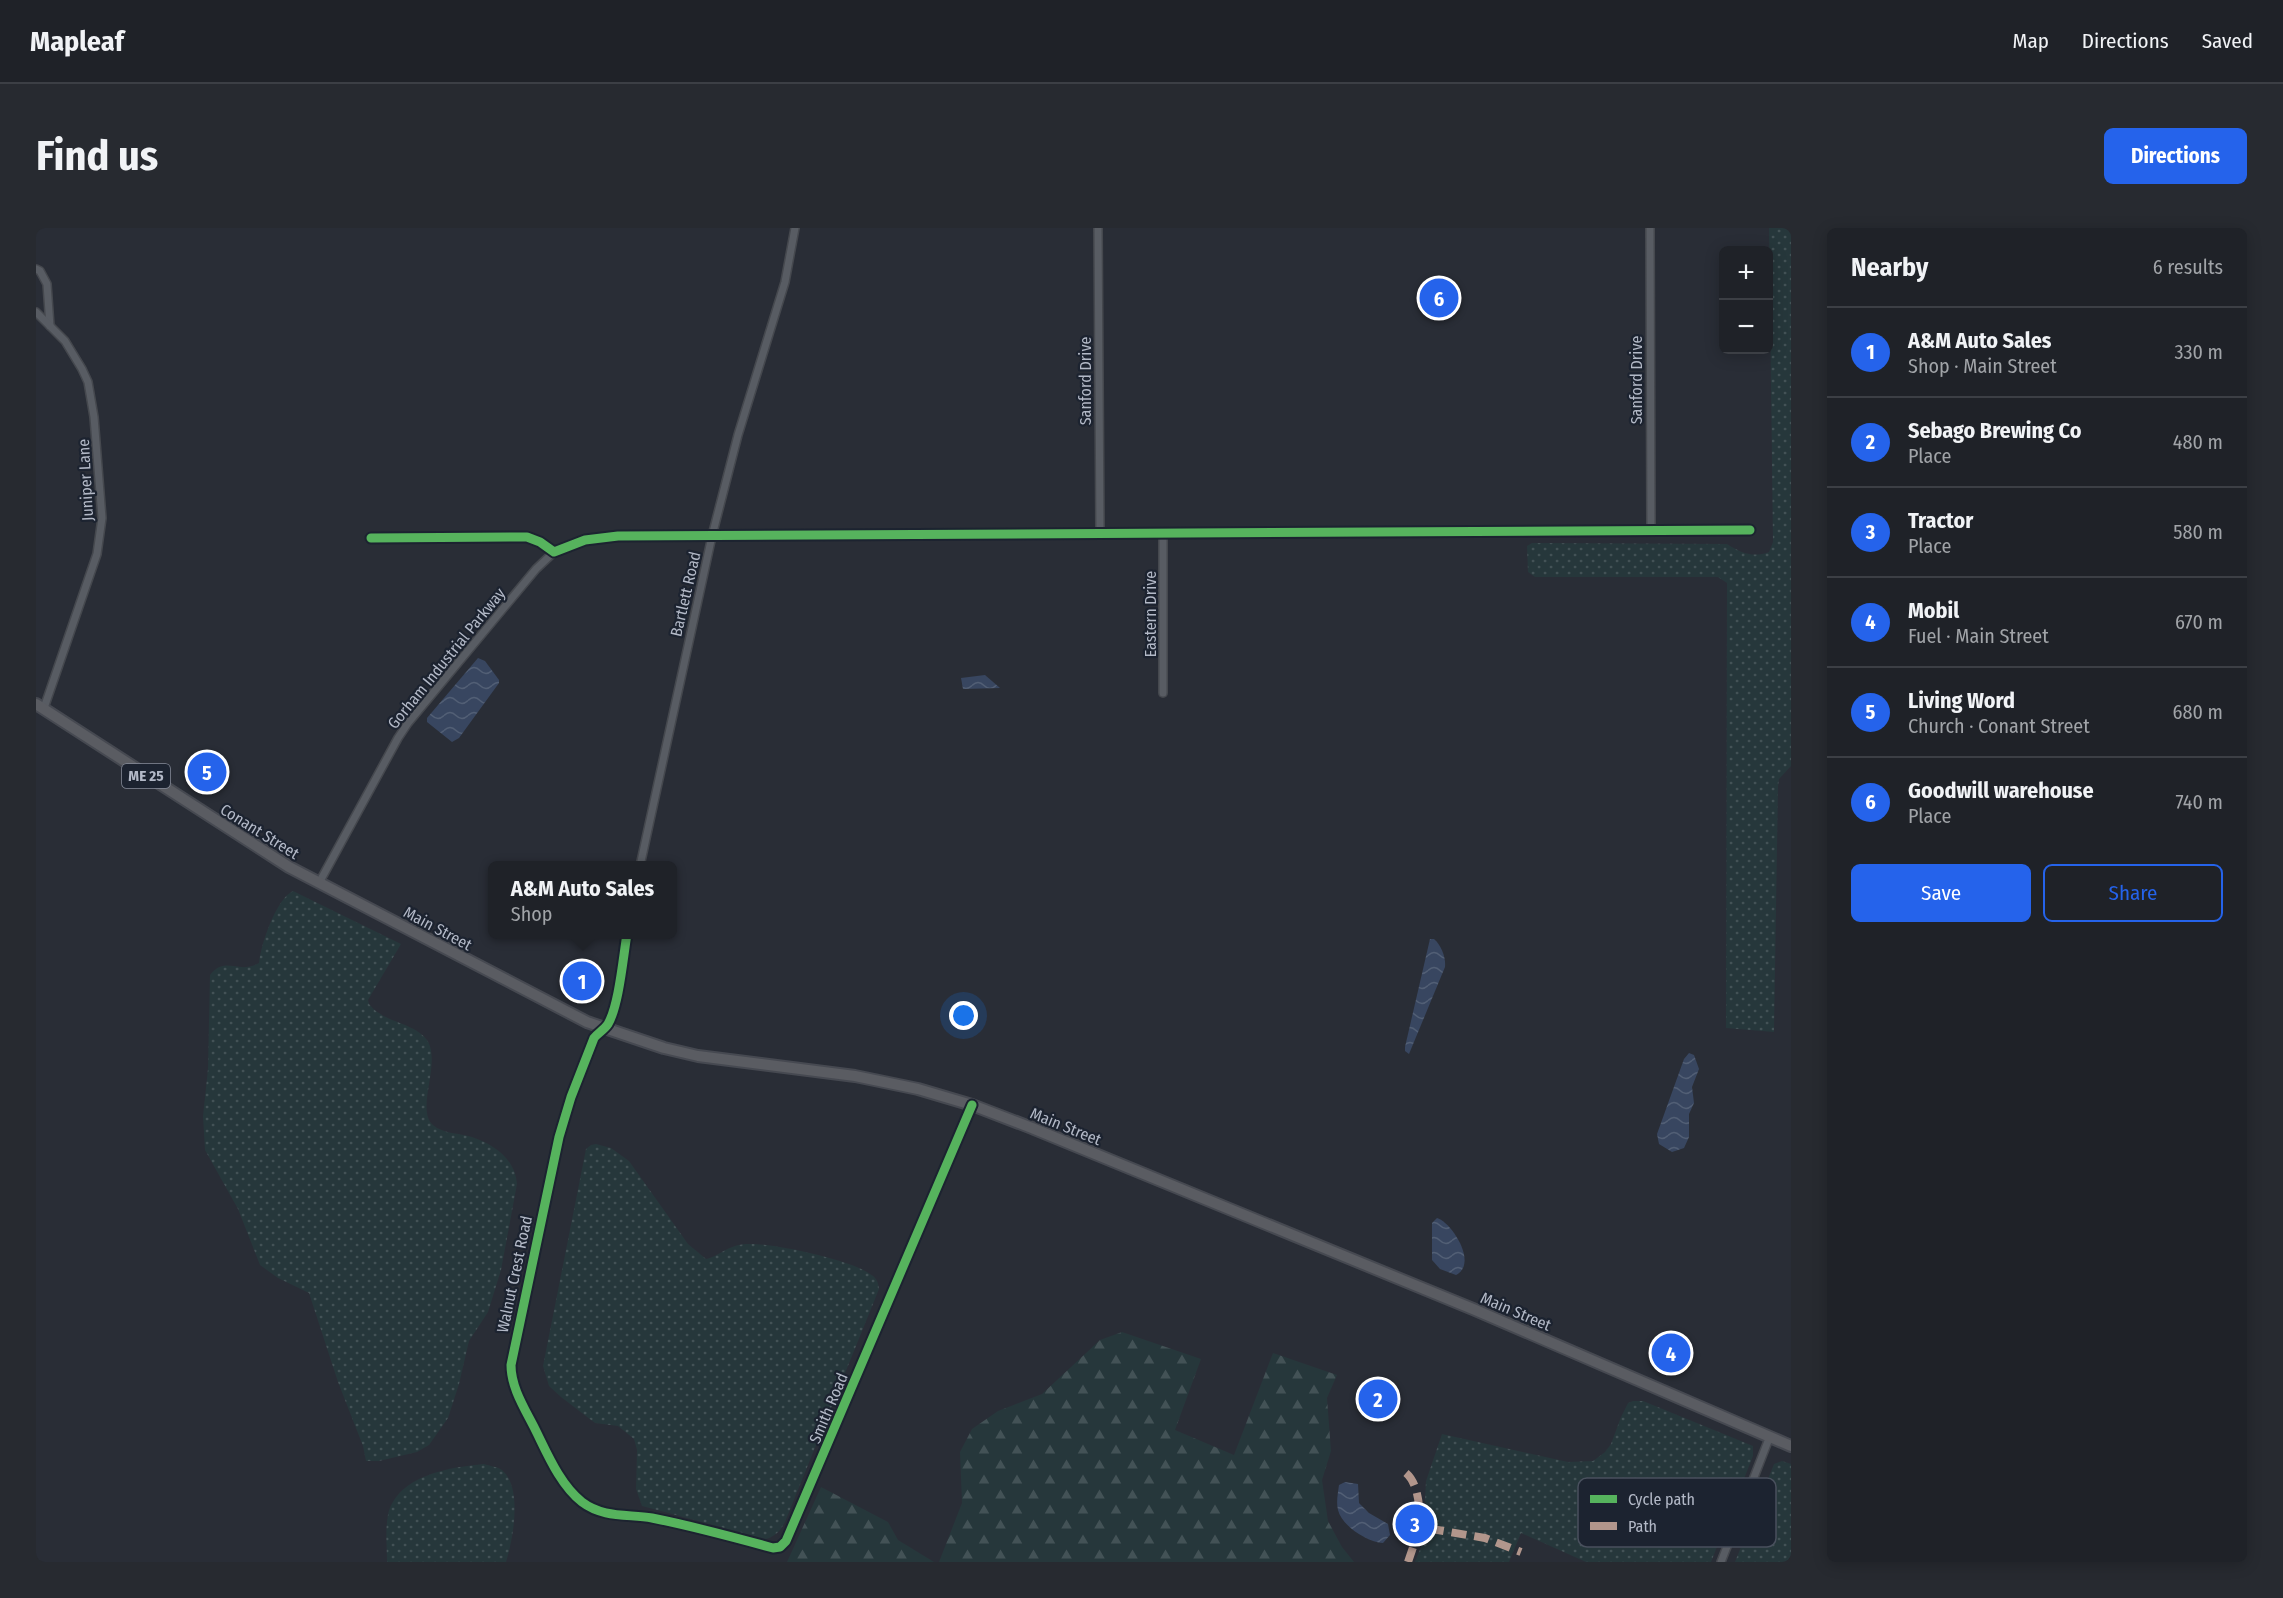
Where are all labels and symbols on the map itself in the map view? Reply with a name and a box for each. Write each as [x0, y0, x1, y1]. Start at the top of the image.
pin: 6 [1420, 276, 1458, 320]
street label: Sanford Drive [1627, 336, 1646, 424]
street label: Sanford Drive [1076, 337, 1095, 425]
street label: Juniper Lane [74, 438, 97, 521]
street label: Bartlett Road [666, 550, 704, 638]
street label: Eastern Drive [1141, 571, 1160, 657]
street label: Gorham Industrial Parkway [384, 583, 510, 733]
pin: 5 [188, 750, 226, 794]
road number: ME 25 [122, 764, 170, 788]
street label: Conant Street [217, 800, 303, 864]
street label: Main Street [400, 902, 476, 955]
pin: 1 [562, 958, 602, 1004]
your location [949, 1001, 978, 1030]
street label: Main Street [1028, 1104, 1105, 1150]
street label: Walnut Crest Road [493, 1214, 536, 1334]
street label: Main Street [1478, 1288, 1555, 1335]
pin: 4 [1652, 1330, 1690, 1376]
street label: Smith Road [805, 1370, 852, 1446]
pin: 2 [1358, 1376, 1398, 1422]
legend [1578, 1478, 1776, 1547]
text: Cycle path [1628, 1490, 1695, 1509]
pin: 3 [1396, 1502, 1434, 1546]
text: Path [1628, 1517, 1657, 1536]

